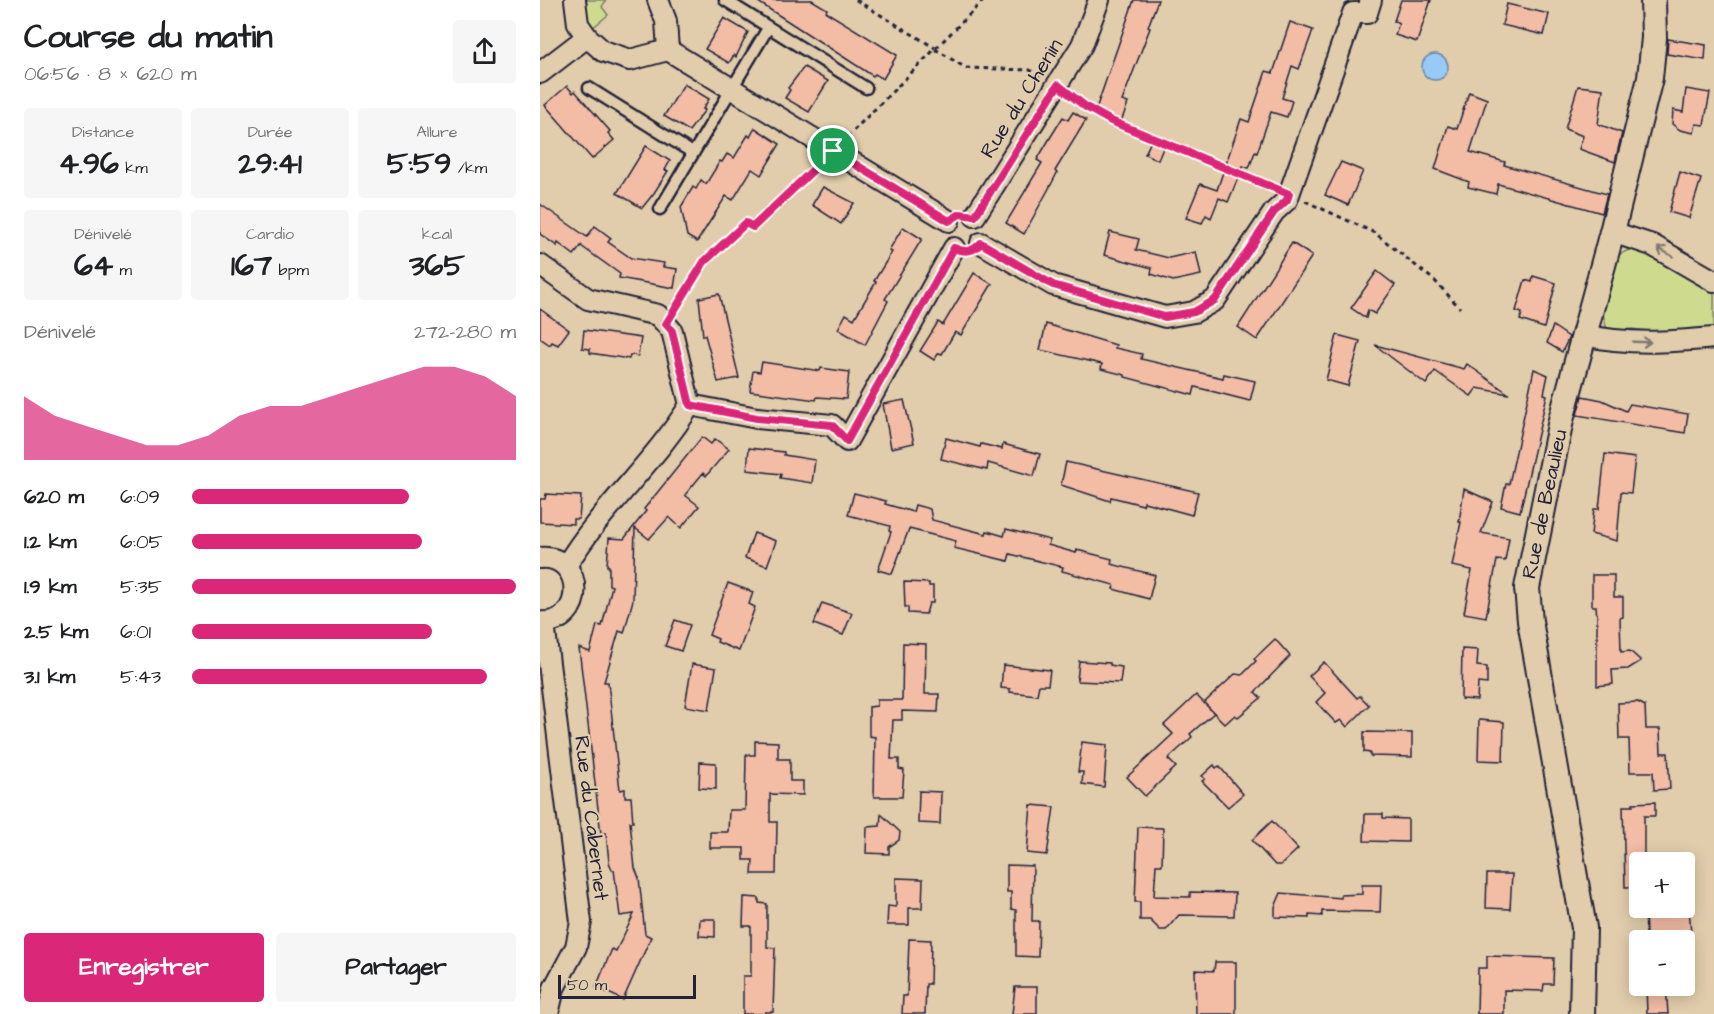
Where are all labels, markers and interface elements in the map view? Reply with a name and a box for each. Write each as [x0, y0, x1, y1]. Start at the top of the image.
text: Course du matin [24, 14, 273, 60]
button: share [453, 20, 516, 83]
street label: Rue du Chenin [973, 33, 1070, 164]
text: 06:56 · 8 × 620 m [24, 60, 197, 88]
text: Distance [72, 121, 134, 143]
text: Durée [248, 121, 292, 143]
text: Allure [417, 121, 457, 143]
pin [807, 125, 858, 176]
icon: arrive [816, 134, 849, 167]
text: 4.96 [58, 143, 119, 185]
text: 29:41 [238, 143, 302, 185]
text: 5:59 [387, 143, 451, 185]
text: km [119, 157, 148, 179]
text: /km [451, 157, 487, 179]
text: Dénivelé [74, 223, 132, 245]
text: Cardio [246, 223, 294, 245]
text: kcal [422, 223, 452, 245]
text: 64 [74, 245, 113, 287]
text: 167 [231, 245, 272, 287]
text: 365 [409, 245, 465, 287]
one-way arrow [1657, 246, 1674, 258]
text: m [113, 259, 132, 281]
text: bpm [272, 259, 309, 281]
text: Dénivelé [24, 318, 96, 346]
text: 272–280 m [414, 318, 516, 346]
one-way arrow [1631, 336, 1651, 347]
street label: Rue de Beaulieu [1514, 426, 1575, 582]
text: 620 m [24, 483, 84, 511]
text: 6:09 [120, 483, 160, 511]
text: 1.2 km [24, 528, 77, 556]
text: 6:05 [120, 528, 163, 556]
text: 1.9 km [24, 573, 77, 601]
text: 5:35 [120, 573, 162, 601]
text: 2.5 km [24, 618, 88, 646]
text: 6:01 [120, 618, 151, 646]
text: 3.1 km [24, 663, 75, 691]
text: 5:43 [120, 663, 161, 691]
street label: Rue du Cabernet [567, 734, 616, 903]
map controls [1629, 852, 1695, 996]
button: + [1629, 852, 1695, 918]
button: − [1629, 930, 1695, 996]
button: Enregistrer [24, 933, 264, 1002]
button: Partager [276, 933, 516, 1002]
scale bar [558, 972, 696, 1000]
text: 50 m [567, 974, 607, 996]

